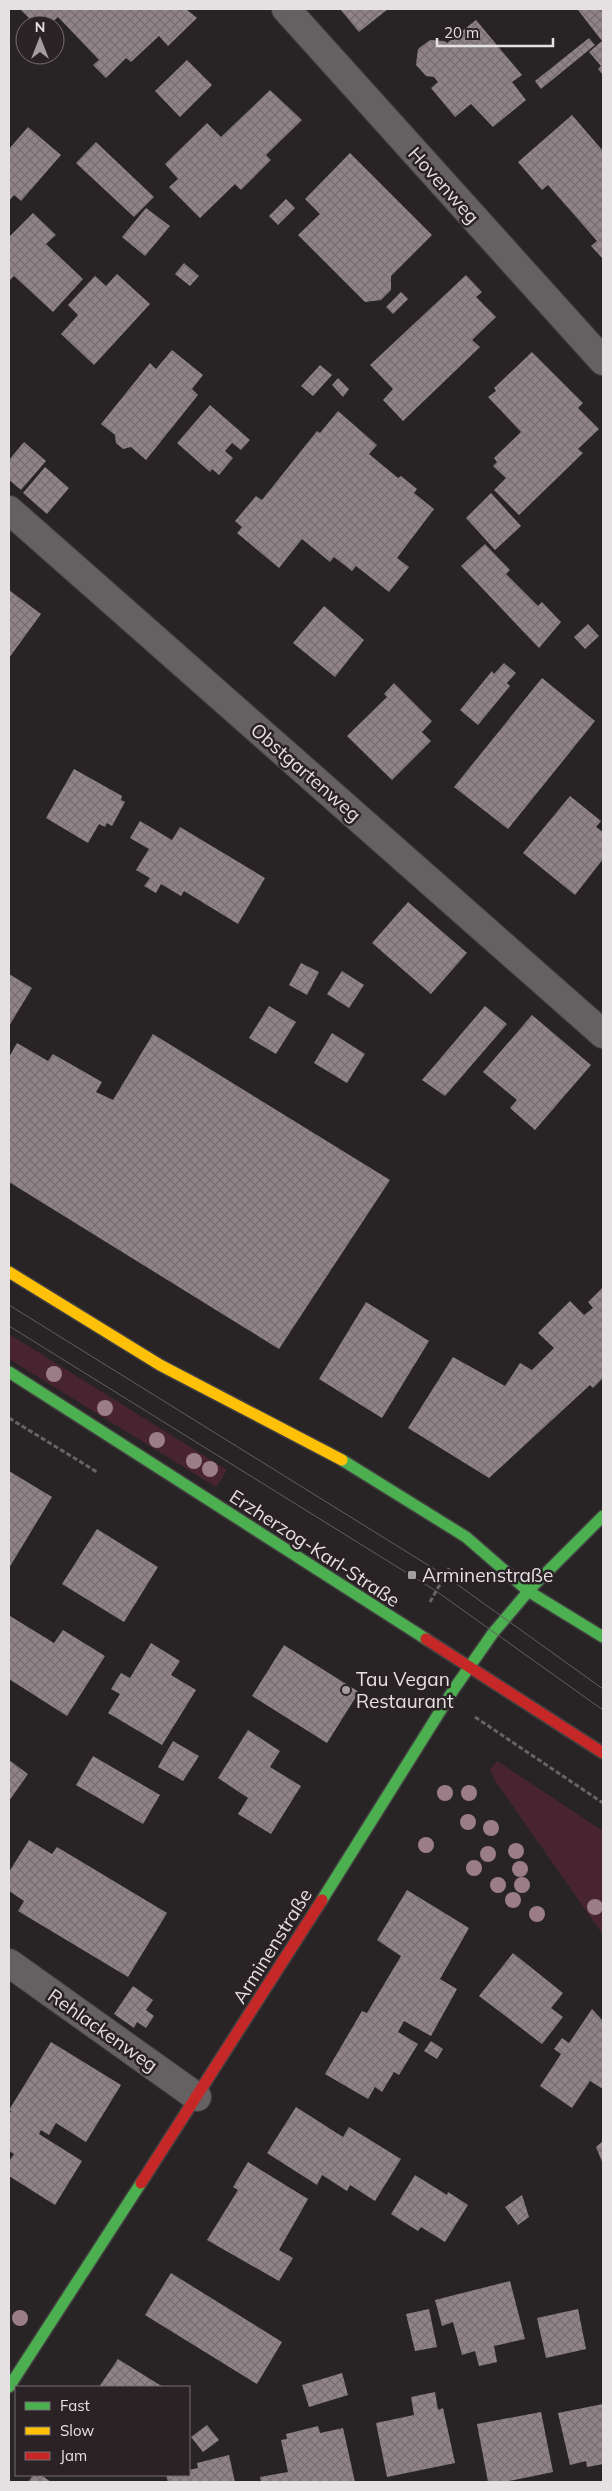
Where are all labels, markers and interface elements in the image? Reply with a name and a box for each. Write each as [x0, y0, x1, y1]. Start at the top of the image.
north arrow [15, 15, 65, 65]
scale bar [437, 15, 553, 47]
text: N [35, 18, 45, 36]
text: 20 m [444, 23, 479, 42]
street label: Hovenweg [403, 142, 485, 228]
street label: Obstgartenweg [246, 718, 366, 826]
street label: Erzherzog-Karl-Straße [225, 1484, 405, 1612]
place label: Arminenstraße [422, 1563, 553, 1587]
marker: Arminenstraße [406, 1569, 418, 1581]
place label: Tau Vegan Restaurant [356, 1667, 454, 1713]
marker: Tau Vegan Restaurant [340, 1684, 352, 1696]
street label: Arminenstraße [227, 1884, 317, 2008]
street label: Rehlackenweg [43, 1983, 163, 2077]
legend [15, 2386, 190, 2476]
text: Fast [60, 2396, 90, 2415]
text: Slow [60, 2421, 94, 2440]
text: Jam [60, 2446, 87, 2465]

